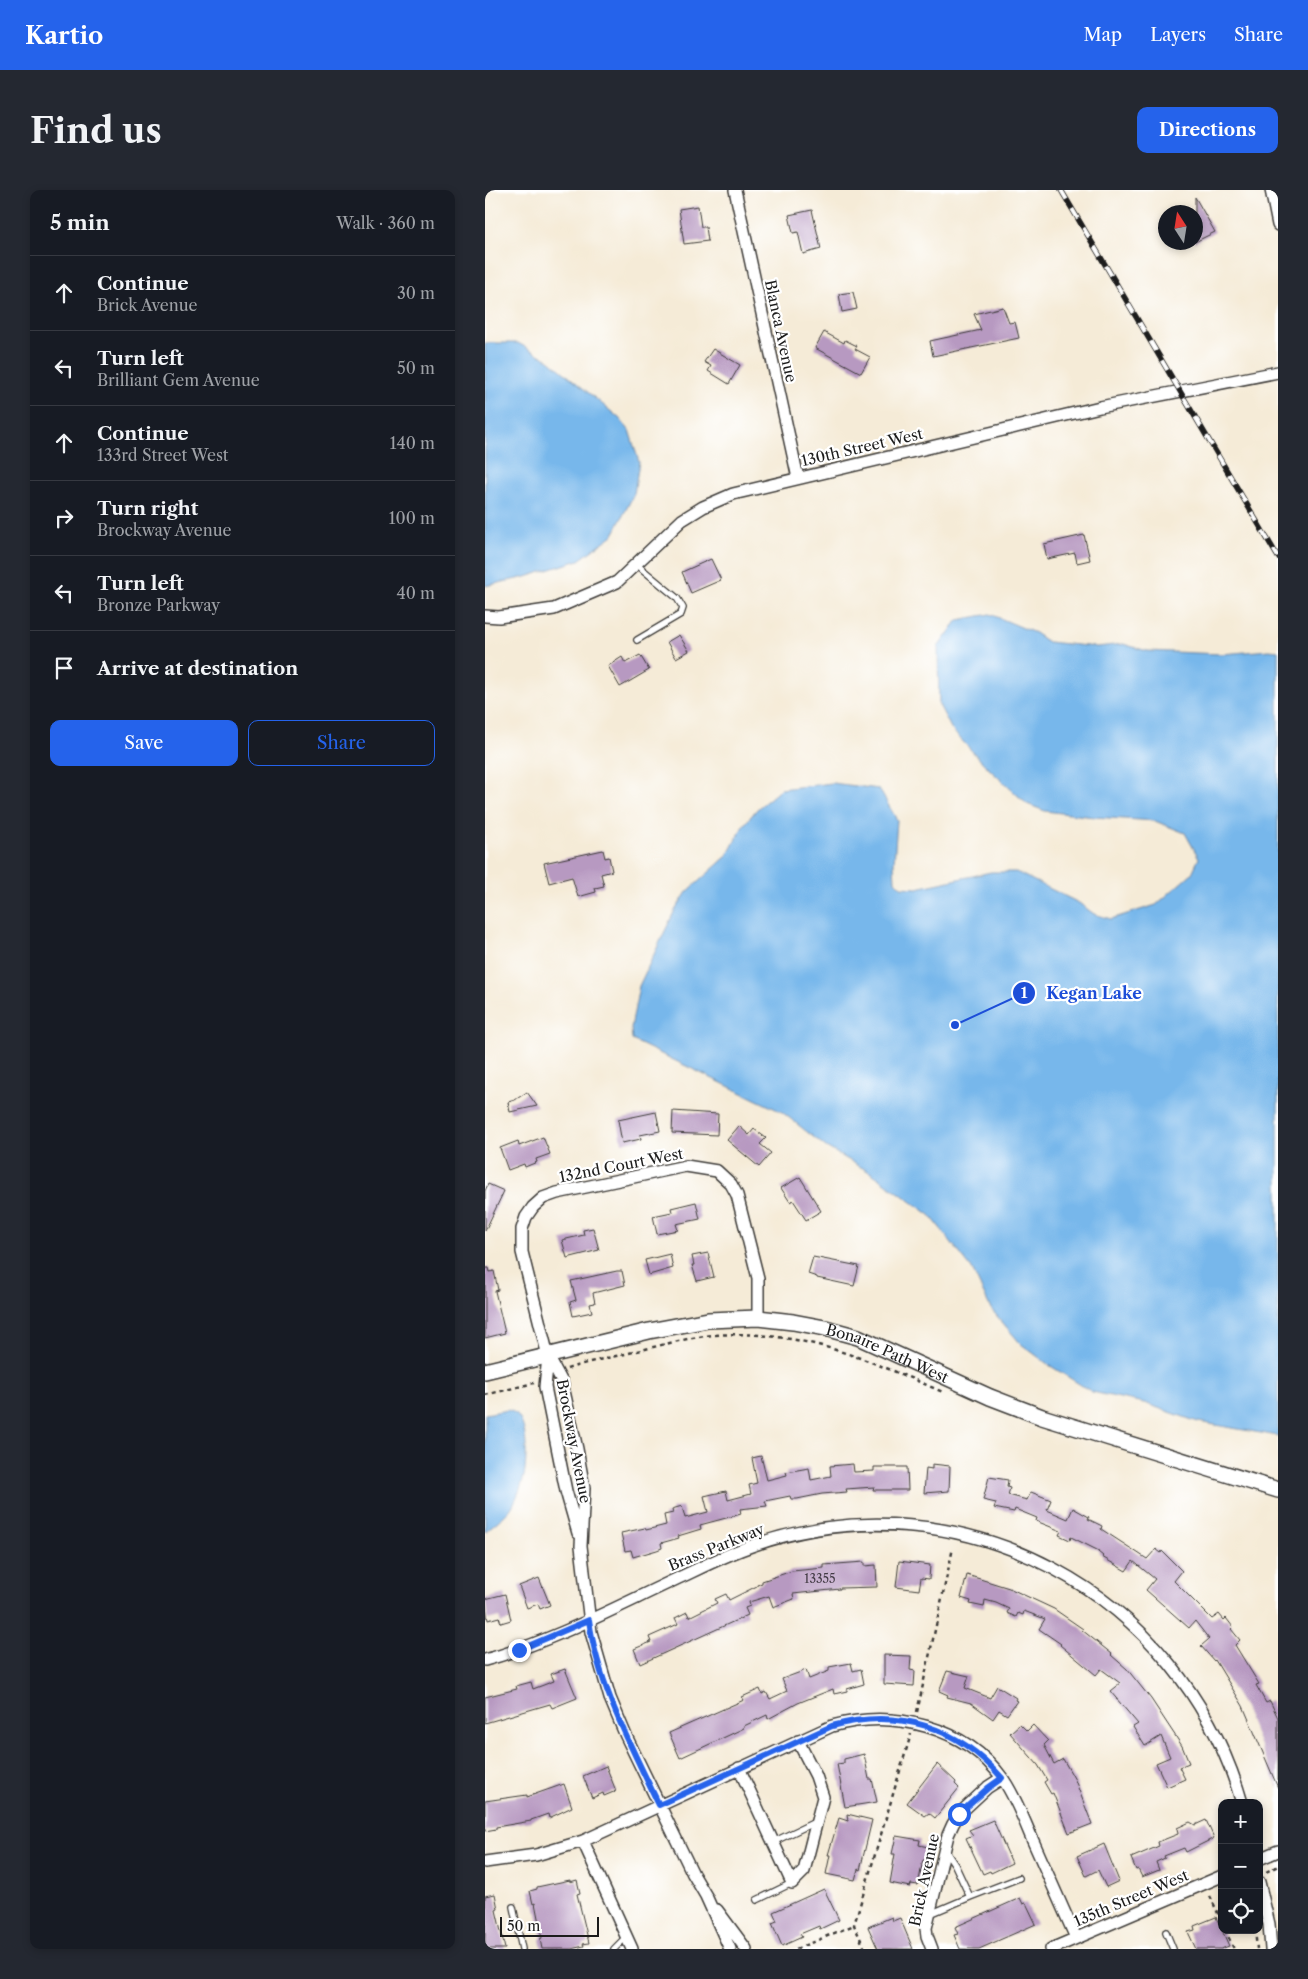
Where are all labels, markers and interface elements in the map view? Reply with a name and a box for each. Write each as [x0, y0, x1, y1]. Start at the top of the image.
text: Kartio [25, 21, 103, 50]
text: Map [1084, 24, 1122, 46]
text: Layers [1150, 24, 1206, 46]
text: Share [1234, 24, 1283, 46]
button: Directions [1137, 107, 1278, 153]
text: Find us [30, 109, 162, 152]
north arrow [1158, 205, 1203, 250]
text: 5 min [50, 210, 110, 235]
text: Walk · 360 m [336, 213, 435, 233]
text: Continue [97, 272, 189, 295]
street label: Blanca Avenue [761, 278, 801, 384]
icon: ahead [50, 279, 78, 307]
text: 30 m [397, 283, 435, 303]
text: Brick Avenue [97, 295, 198, 315]
text: Turn left [97, 347, 184, 370]
icon: left [50, 354, 78, 382]
text: 50 m [397, 358, 435, 378]
text: Brilliant Gem Avenue [97, 370, 260, 390]
text: Continue [97, 422, 189, 445]
street label: 130th Street West [799, 424, 925, 470]
icon: ahead [50, 429, 78, 457]
text: 140 m [390, 433, 435, 453]
text: 133rd Street West [97, 445, 229, 465]
text: Turn right [97, 497, 198, 520]
icon: right [50, 504, 78, 532]
text: 100 m [389, 508, 435, 528]
text: Brockway Avenue [97, 520, 231, 540]
text: Turn left [97, 572, 184, 595]
icon: left [50, 579, 78, 607]
text: 40 m [396, 583, 435, 603]
text: Bronze Parkway [97, 595, 220, 615]
icon: arrive [50, 654, 78, 682]
text: Arrive at destination [97, 657, 298, 680]
button: Save [50, 720, 238, 766]
button: Share [248, 720, 435, 766]
callout: Kegan Lake [1011, 978, 1152, 1009]
text: 1 [1021, 983, 1028, 1002]
text: Kegan Lake [1046, 983, 1142, 1003]
street label: 132nd Court West [557, 1144, 685, 1186]
street label: Bonaire Path West [824, 1319, 952, 1387]
street label: Brockway Avenue [553, 1377, 595, 1505]
street label: Brass Parkway [665, 1519, 767, 1575]
house number: 13355 [804, 1571, 836, 1586]
route end [508, 1639, 531, 1662]
map controls [1218, 1799, 1263, 1934]
button: + [1218, 1799, 1263, 1844]
route start [948, 1803, 971, 1826]
street label: Brick Avenue [905, 1832, 943, 1928]
button: − [1218, 1844, 1263, 1889]
street label: 135th Street West [1071, 1865, 1192, 1931]
button: locate [1218, 1889, 1263, 1934]
scale bar [500, 1914, 599, 1937]
text: 50 m [507, 1917, 540, 1935]

